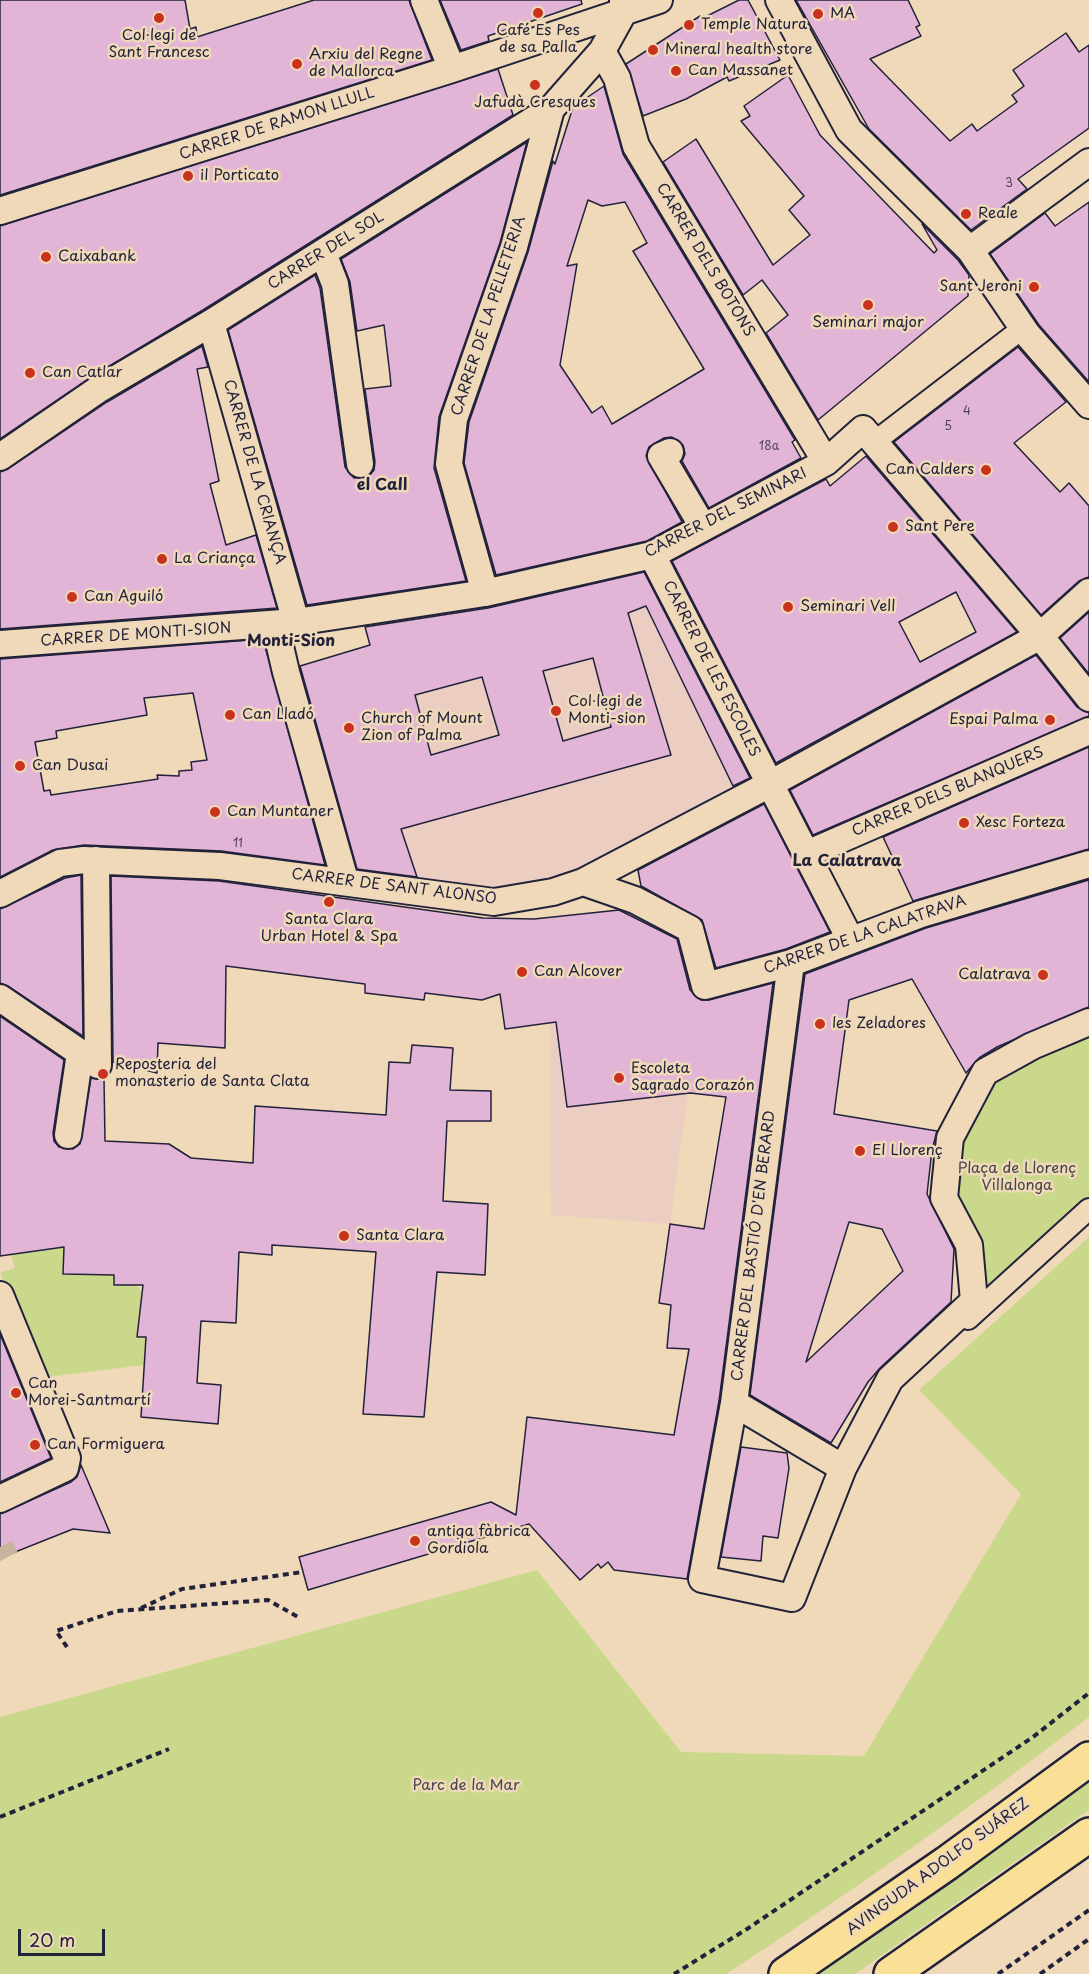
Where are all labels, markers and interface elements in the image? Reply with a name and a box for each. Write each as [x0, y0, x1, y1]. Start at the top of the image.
place label: MA [830, 5, 855, 23]
marker: Café Es Pes de sa Palla [531, 6, 545, 20]
marker: MA [811, 7, 825, 21]
marker: Col·legi de Sant Francesc [152, 11, 166, 25]
place label: Temple Natura [701, 16, 807, 34]
marker: Temple Natura [682, 18, 696, 32]
place label: Café Es Pes de sa Palla [496, 22, 580, 57]
place label: Col·legi de Sant Francesc [108, 27, 210, 62]
place label: Mineral health store [665, 41, 813, 59]
marker: Mineral health store [646, 43, 660, 57]
place label: Arxiu del Regne de Mallorca [309, 46, 423, 81]
marker: Arxiu del Regne de Mallorca [290, 57, 304, 71]
place label: Can Massanet [688, 62, 793, 80]
marker: Can Massanet [669, 64, 683, 78]
marker: Jafudà Cresques [528, 78, 542, 92]
street label: CARRER DE RAMON LLULL [177, 84, 377, 164]
place label: Jafudà Cresques [474, 94, 596, 112]
place label: il Porticato [200, 167, 279, 185]
marker: il Porticato [181, 169, 195, 183]
house number: 3 [1005, 177, 1013, 191]
street label: CARRER DELS BOTONS [652, 180, 758, 340]
place label: Reale [978, 205, 1018, 223]
marker: Reale [959, 207, 973, 221]
street label: CARRER DEL SOL [265, 208, 387, 294]
street label: CARRER DE LA PELLETERIA [448, 214, 530, 418]
place label: Caixabank [58, 248, 136, 266]
marker: Caixabank [39, 250, 53, 264]
place label: Sant Jeroni [940, 278, 1022, 296]
marker: Sant Jeroni [1027, 280, 1041, 294]
marker: Seminari major [861, 298, 875, 312]
place label: Seminari major [812, 314, 924, 332]
place label: Can Catlar [42, 364, 122, 382]
marker: Can Catlar [23, 366, 37, 380]
street label: CARRER DE LA CRIANÇA [219, 378, 289, 566]
house number: 4 [963, 405, 971, 419]
house number: 5 [944, 420, 952, 434]
house number: 18a [759, 440, 779, 454]
place label: Can Calders [885, 461, 974, 479]
marker: Can Calders [979, 463, 993, 477]
street label: CARRER DEL SEMINARI [642, 464, 810, 562]
district label: el Call [357, 476, 407, 496]
place label: Sant Pere [905, 518, 975, 536]
marker: Sant Pere [886, 520, 900, 534]
place label: La Criança [174, 550, 255, 568]
marker: La Criança [155, 552, 169, 566]
street label: CARRER DE LES ESCOLES [659, 578, 763, 760]
place label: Can Aguiló [84, 588, 163, 606]
marker: Can Aguiló [65, 590, 79, 604]
place label: Seminari Vell [800, 598, 895, 616]
marker: Seminari Vell [781, 600, 795, 614]
street label: CARRER DE MONTI-SION [40, 619, 232, 651]
district label: Monti-Sion [247, 632, 335, 652]
place label: Col·legi de Monti-sion [568, 693, 646, 728]
marker: Col·legi de Monti-sion [549, 704, 563, 718]
place label: Can Lladó [242, 706, 314, 724]
marker: Can Lladó [223, 708, 237, 722]
place label: Church of Mount Zion of Palma [361, 710, 483, 745]
place label: Espai Palma [949, 711, 1038, 729]
marker: Espai Palma [1043, 713, 1057, 727]
marker: Church of Mount Zion of Palma [342, 721, 356, 735]
street label: CARRER DELS BLANQUERS [849, 743, 1047, 841]
place label: Can Dusai [32, 757, 108, 775]
marker: Can Dusai [13, 759, 27, 773]
place label: Can Muntaner [227, 803, 333, 821]
marker: Can Muntaner [208, 805, 222, 819]
place label: Xesc Forteza [976, 814, 1065, 832]
marker: Xesc Forteza [957, 816, 971, 830]
house number: 11 [233, 837, 243, 851]
district label: La Calatrava [792, 852, 902, 872]
street label: CARRER DE SANT ALONSO [291, 865, 497, 909]
street label: CARRER DE LA CALATRAVA [762, 892, 968, 978]
marker: Santa Clara Urban Hotel & Spa [322, 895, 336, 909]
place label: Santa Clara Urban Hotel & Spa [260, 911, 398, 946]
place label: Can Alcover [534, 963, 622, 981]
marker: Can Alcover [515, 965, 529, 979]
place label: Calatrava [958, 966, 1031, 984]
marker: Calatrava [1036, 968, 1050, 982]
place label: les Zeladores [832, 1015, 926, 1033]
marker: les Zeladores [813, 1017, 827, 1031]
place label: Reposteria del monasterio de Santa Clata [115, 1056, 309, 1091]
place label: Escoleta Sagrado Corazón [631, 1060, 755, 1095]
marker: Reposteria del monasterio de Santa Clata [96, 1067, 110, 1081]
marker: Escoleta Sagrado Corazón [612, 1071, 626, 1085]
street label: CARRER DEL BASTIÓ D'EN BERARD [728, 1110, 780, 1382]
place label: El Llorenç [872, 1142, 943, 1160]
marker: El Llorenç [853, 1144, 867, 1158]
park label: Plaça de Llorenç Villalonga [958, 1160, 1076, 1195]
place label: Santa Clara [356, 1227, 444, 1245]
marker: Santa Clara [337, 1229, 351, 1243]
place label: Can Morei-Santmartí [28, 1375, 151, 1410]
marker: Can Morei-Santmartí [9, 1386, 23, 1400]
place label: Can Formiguera [47, 1436, 165, 1454]
marker: Can Formiguera [28, 1438, 42, 1452]
place label: antiga fàbrica Gordiola [427, 1523, 530, 1558]
marker: antiga fàbrica Gordiola [408, 1534, 422, 1548]
park label: Parc de la Mar [412, 1777, 520, 1795]
street label: AVINGUDA ADOLFO SUÁREZ [843, 1795, 1033, 1939]
scale bar [21, 1917, 108, 1955]
text: 20 m [29, 1926, 75, 1953]

